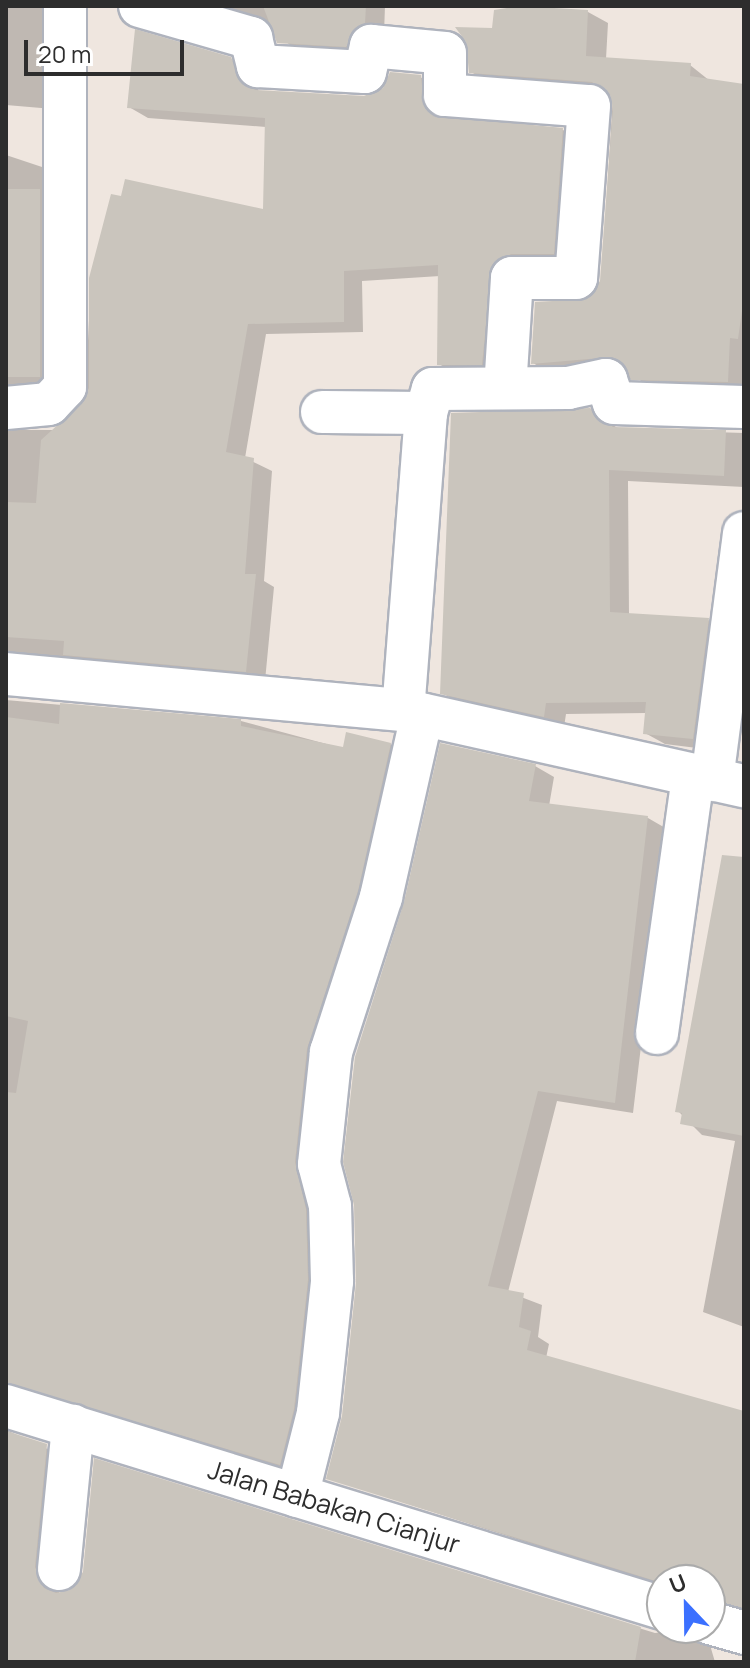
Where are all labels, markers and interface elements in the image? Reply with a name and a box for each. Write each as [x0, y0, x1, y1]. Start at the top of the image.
scale bar [28, 24, 188, 74]
text: 20 m [38, 37, 91, 70]
street label: Jalan Babakan Cianjur [204, 1454, 464, 1560]
north arrow [646, 1564, 726, 1644]
text: U [665, 1567, 691, 1600]

